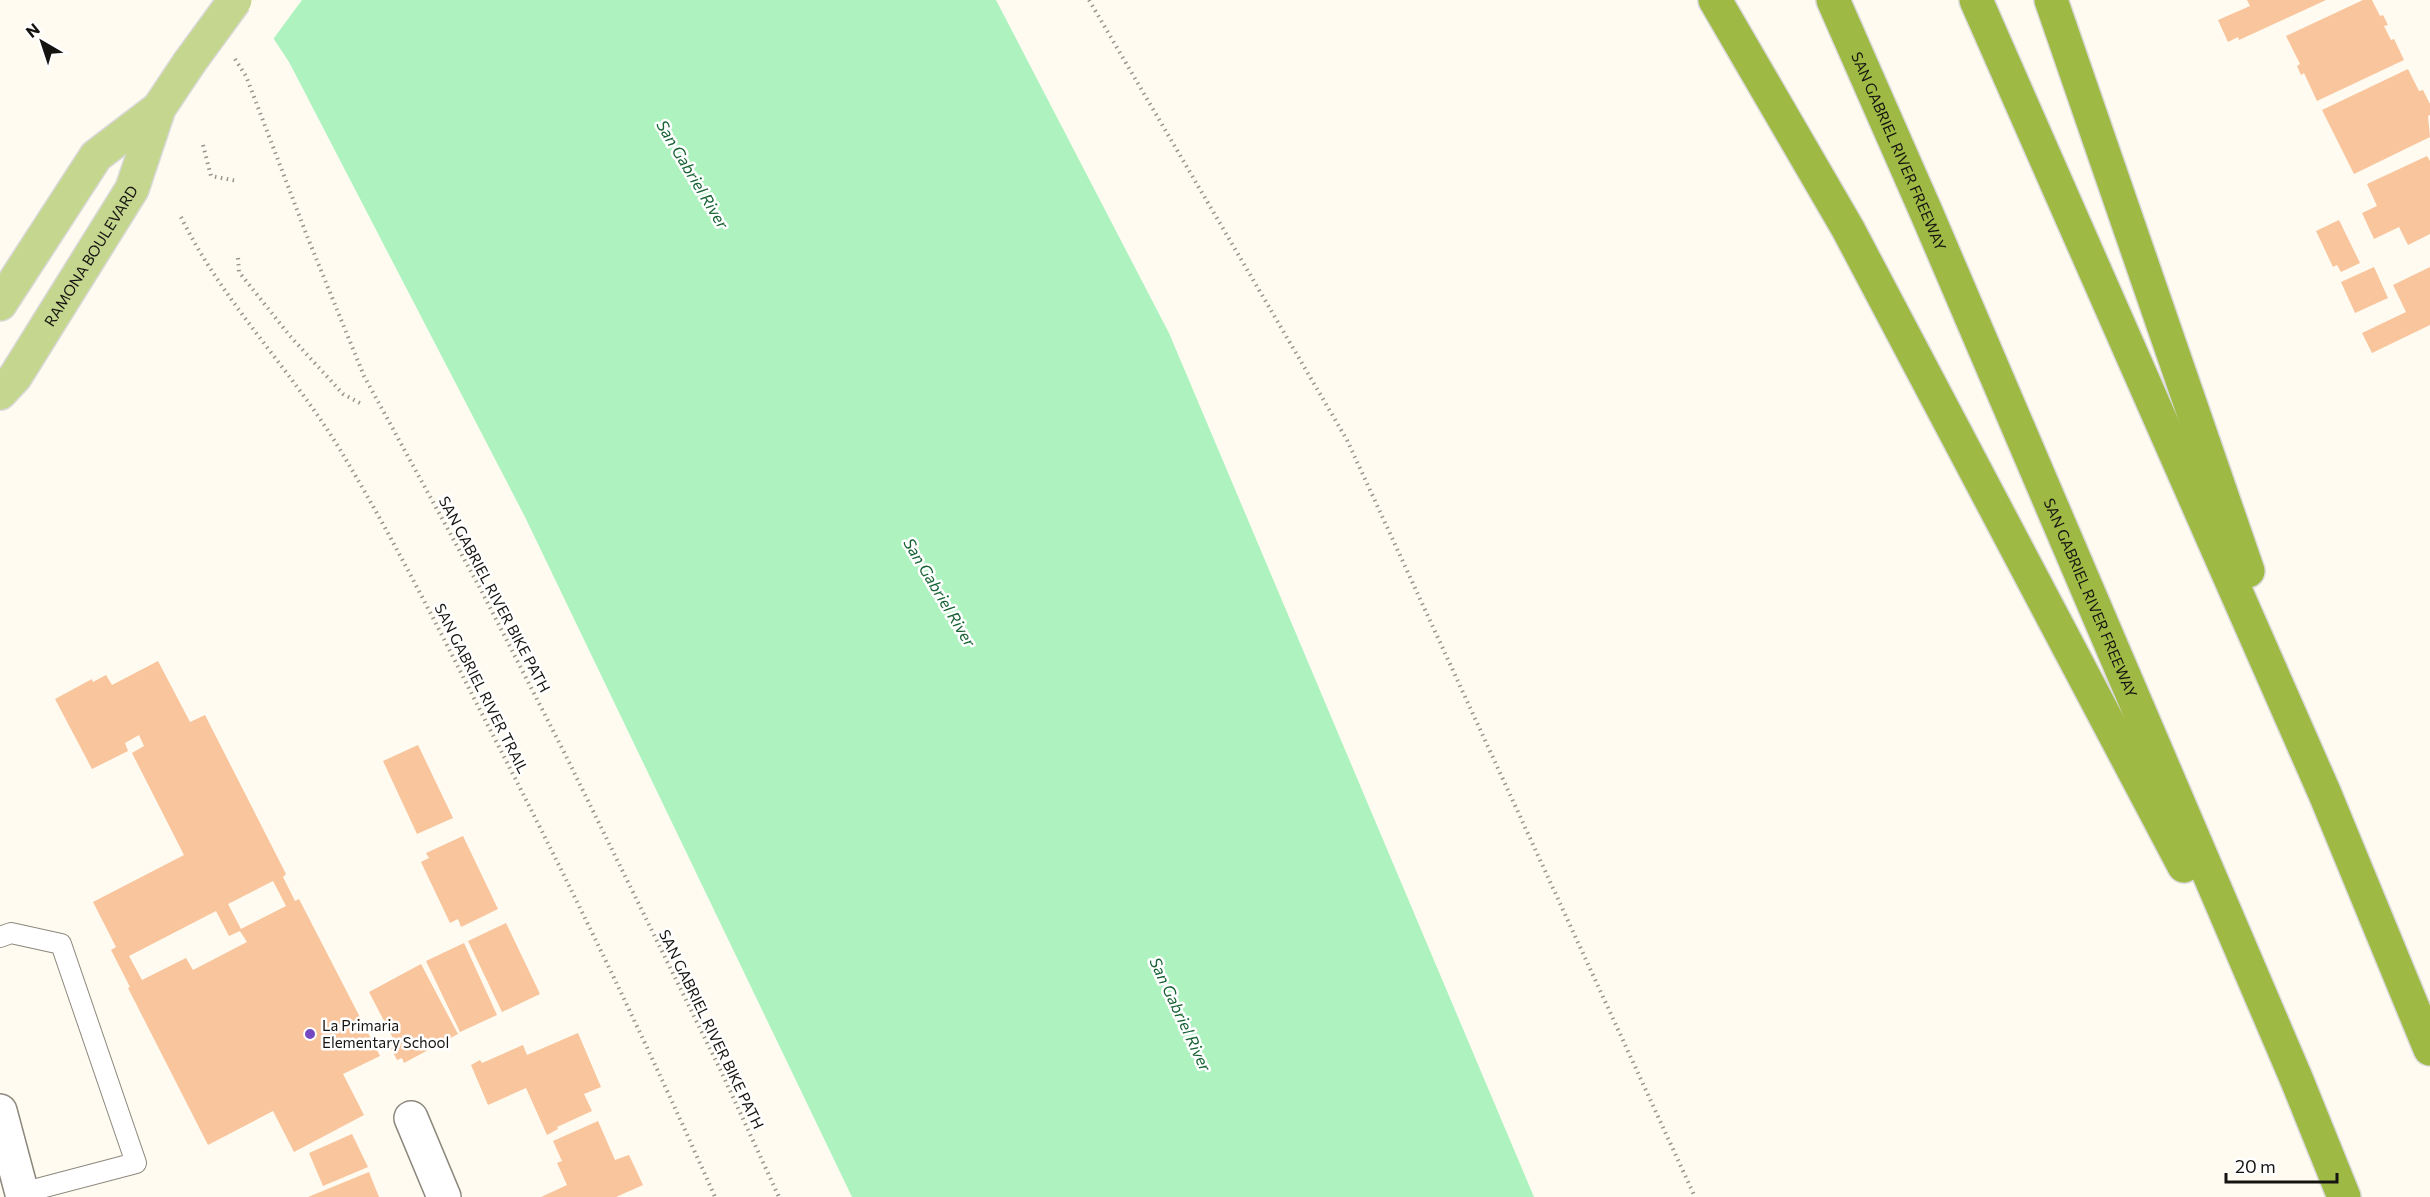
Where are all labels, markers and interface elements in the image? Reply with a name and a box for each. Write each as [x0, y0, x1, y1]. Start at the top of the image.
north arrow [12, 12, 72, 72]
text: N [22, 19, 43, 41]
street label: SAN GABRIEL RIVER FREEWAY [1848, 49, 1951, 253]
water label: San Gabriel River [653, 116, 733, 232]
street label: RAMONA BOULEVARD [40, 182, 141, 329]
street label: SAN GABRIEL RIVER BIKE PATH [436, 493, 554, 695]
street label: SAN GABRIEL RIVER FREEWAY [2040, 495, 2141, 700]
water label: San Gabriel River [900, 534, 980, 650]
street label: SAN GABRIEL RIVER TRAIL [431, 600, 533, 776]
street label: SAN GABRIEL RIVER BIKE PATH [656, 926, 768, 1132]
water label: San Gabriel River [1146, 954, 1216, 1074]
place label: La Primaria Elementary School [322, 1016, 449, 1051]
marker: La Primaria Elementary School [303, 1027, 317, 1041]
scale bar [2226, 1146, 2337, 1184]
text: 20 m [2235, 1155, 2276, 1177]

